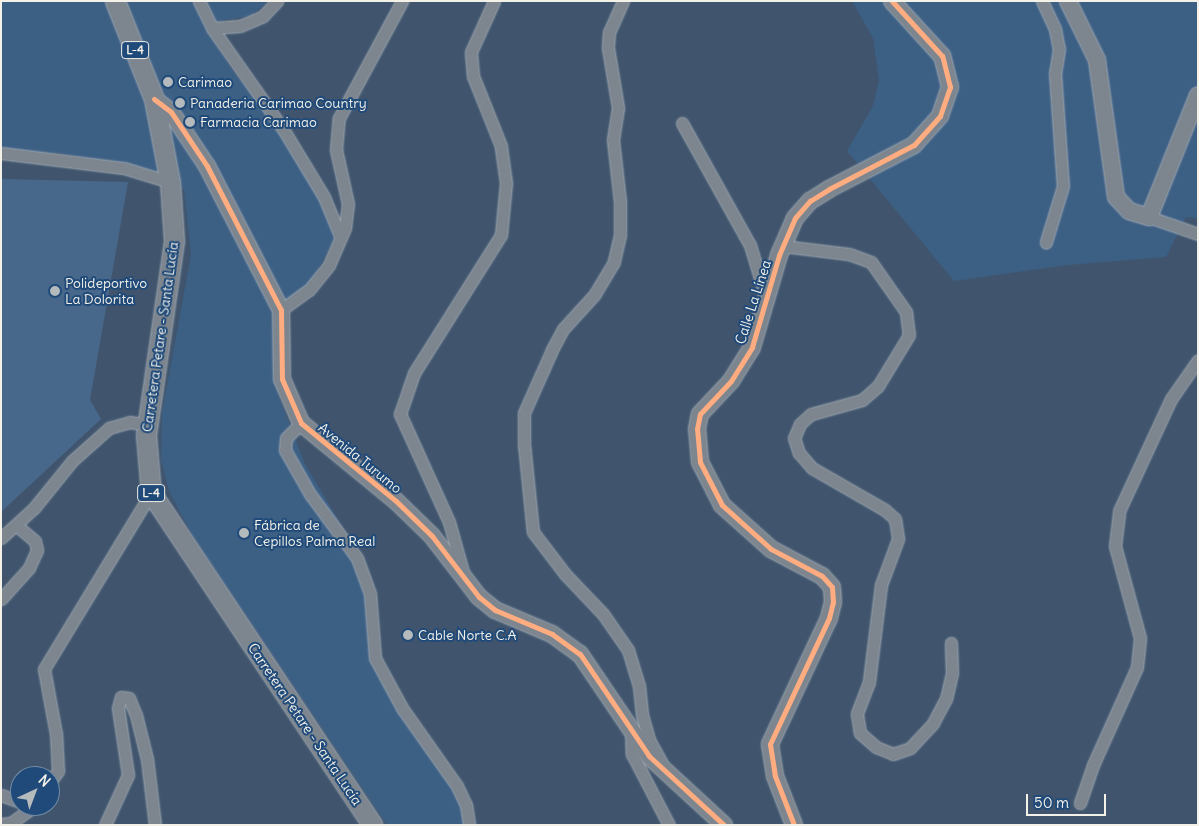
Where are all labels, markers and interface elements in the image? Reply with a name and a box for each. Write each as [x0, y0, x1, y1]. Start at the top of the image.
road number: L-4 [120, 40, 150, 60]
place label: Carimao [178, 74, 232, 90]
marker: Carimao [162, 76, 174, 88]
place label: Panaderia Carimao Country [190, 95, 367, 111]
marker: Panaderia Carimao Country [174, 97, 186, 109]
place label: Farmacia Carimao [200, 114, 317, 130]
marker: Farmacia Carimao [184, 116, 196, 128]
street label: Carretera Petare - Santa Lucía [138, 241, 182, 433]
street label: Calle La Línea [731, 258, 775, 346]
place label: Polideportivo La Dolorita [65, 275, 147, 308]
marker: Polideportivo La Dolorita [49, 285, 61, 297]
street label: Avenida Turumo [315, 419, 405, 497]
road number: L-4 [136, 483, 166, 502]
place label: Fábrica de Cepillos Palma Real [254, 517, 375, 550]
marker: Fábrica de Cepillos Palma Real [238, 527, 250, 539]
place label: Cable Norte C.A [418, 627, 517, 643]
marker: Cable Norte C.A [402, 629, 414, 641]
street label: Carretera Petare - Santa Lucía [244, 640, 366, 808]
north arrow [10, 766, 60, 816]
text: N [35, 771, 54, 791]
scale bar [1029, 784, 1109, 816]
text: 50 m [1034, 793, 1069, 812]

